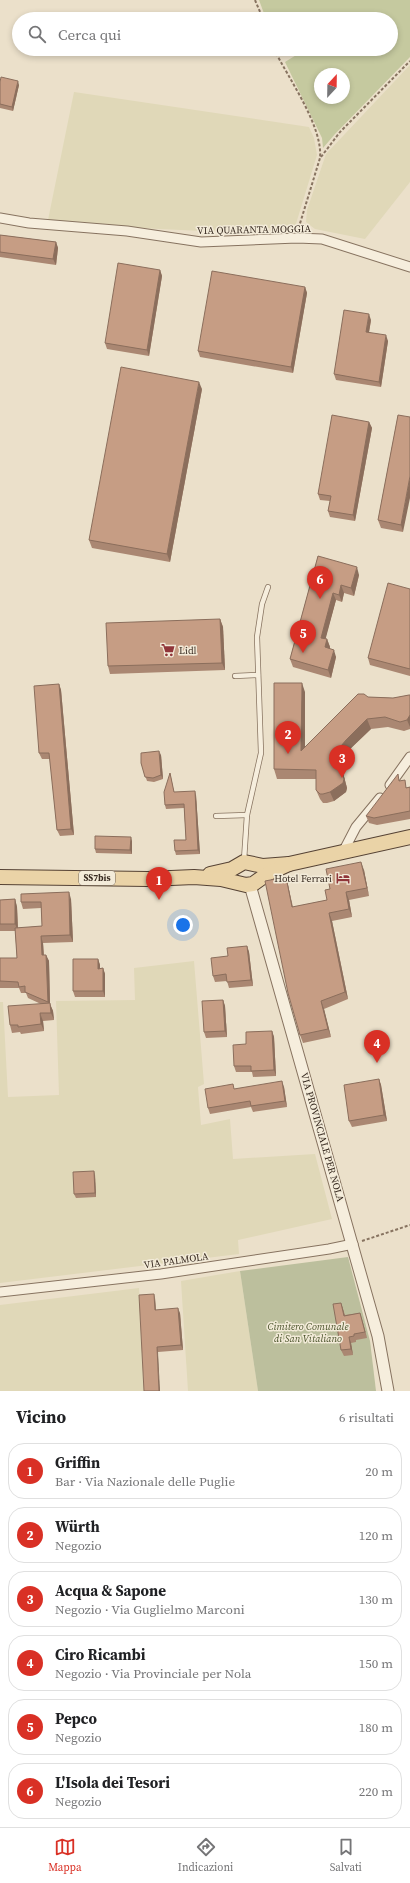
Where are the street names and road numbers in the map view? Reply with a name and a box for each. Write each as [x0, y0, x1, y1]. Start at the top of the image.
street label: VIA QUARANTA MOGGIA [197, 222, 311, 237]
road number: SS7bis [79, 871, 115, 885]
street label: VIA PROVINCIALE PER NOLA [298, 1071, 347, 1204]
street label: VIA PALMOLA [143, 1249, 210, 1271]

